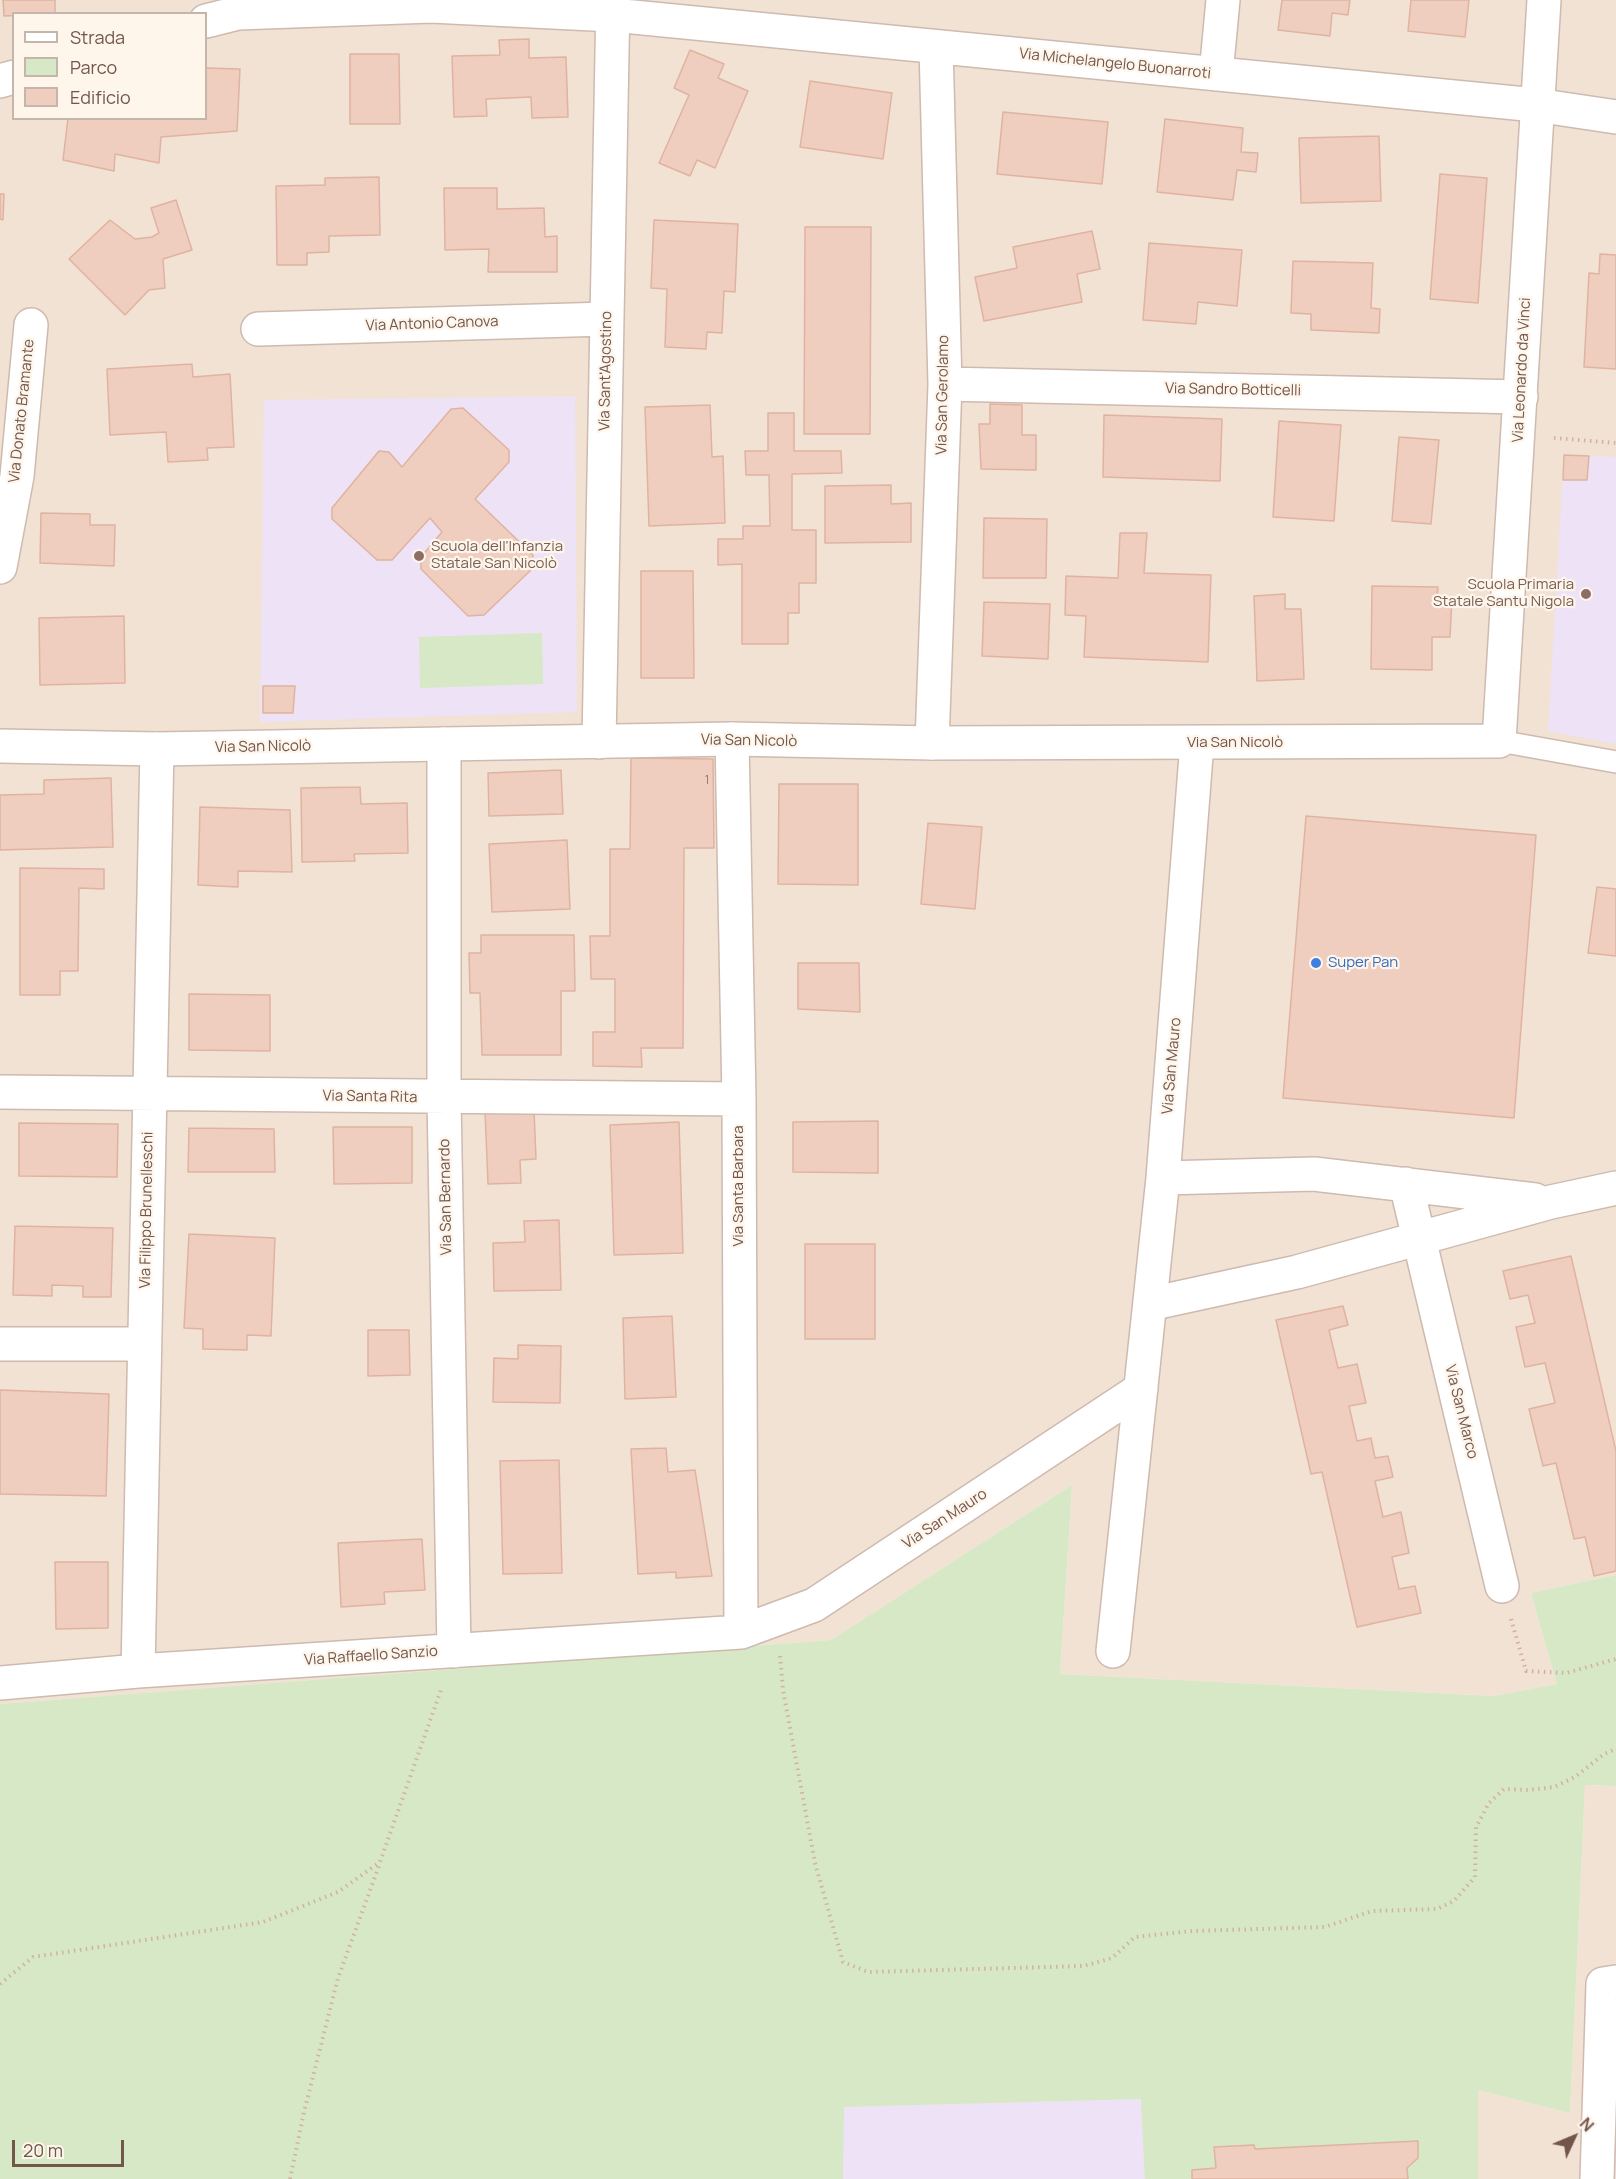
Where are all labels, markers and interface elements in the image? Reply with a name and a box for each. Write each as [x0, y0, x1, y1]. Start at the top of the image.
legend [12, 12, 207, 120]
text: Strada [70, 25, 125, 49]
street label: Via Michelangelo Buonarroti [1018, 45, 1212, 83]
text: Parco [70, 55, 117, 79]
text: Edificio [70, 85, 131, 109]
street label: Via Leonardo da Vinci [1509, 297, 1535, 443]
street label: Via Sant'Agostino [596, 311, 616, 431]
street label: Via Antonio Canova [365, 313, 499, 335]
street label: Via San Gerolamo [933, 335, 953, 455]
street label: Via Donato Bramante [6, 338, 38, 484]
street label: Via Sandro Botticelli [1165, 380, 1301, 400]
place label: Scuola dell'Infanzia Statale San Nicolò [431, 538, 563, 573]
marker: Scuola dell'Infanzia Statale San Nicolò [412, 549, 426, 563]
place label: Scuola Primaria Statale Santu Nigola [1433, 576, 1574, 611]
marker: Scuola Primaria Statale Santu Nigola [1579, 587, 1593, 601]
street label: Via San Nicolò [701, 731, 797, 751]
street label: Via San Nicolò [1187, 734, 1283, 752]
street label: Via San Nicolò [215, 737, 311, 757]
house number: 1 [705, 774, 709, 788]
place label: Super Pan [1328, 954, 1398, 972]
marker: Super Pan [1309, 956, 1323, 970]
street label: Via San Mauro [1159, 1017, 1185, 1115]
street label: Via Santa Rita [322, 1087, 418, 1107]
street label: Via Santa Barbara [730, 1125, 748, 1247]
street label: Via Filippo Brunelleschi [137, 1131, 157, 1289]
street label: Via San Bernardo [436, 1138, 456, 1256]
street label: Via San Marco [1441, 1363, 1481, 1461]
street label: Via San Mauro [899, 1485, 991, 1553]
street label: Via Raffaello Sanzio [304, 1642, 438, 1670]
north arrow [1544, 2107, 1604, 2167]
text: N [1575, 2113, 1599, 2136]
scale bar [15, 2128, 128, 2166]
text: 20 m [23, 2138, 63, 2162]

